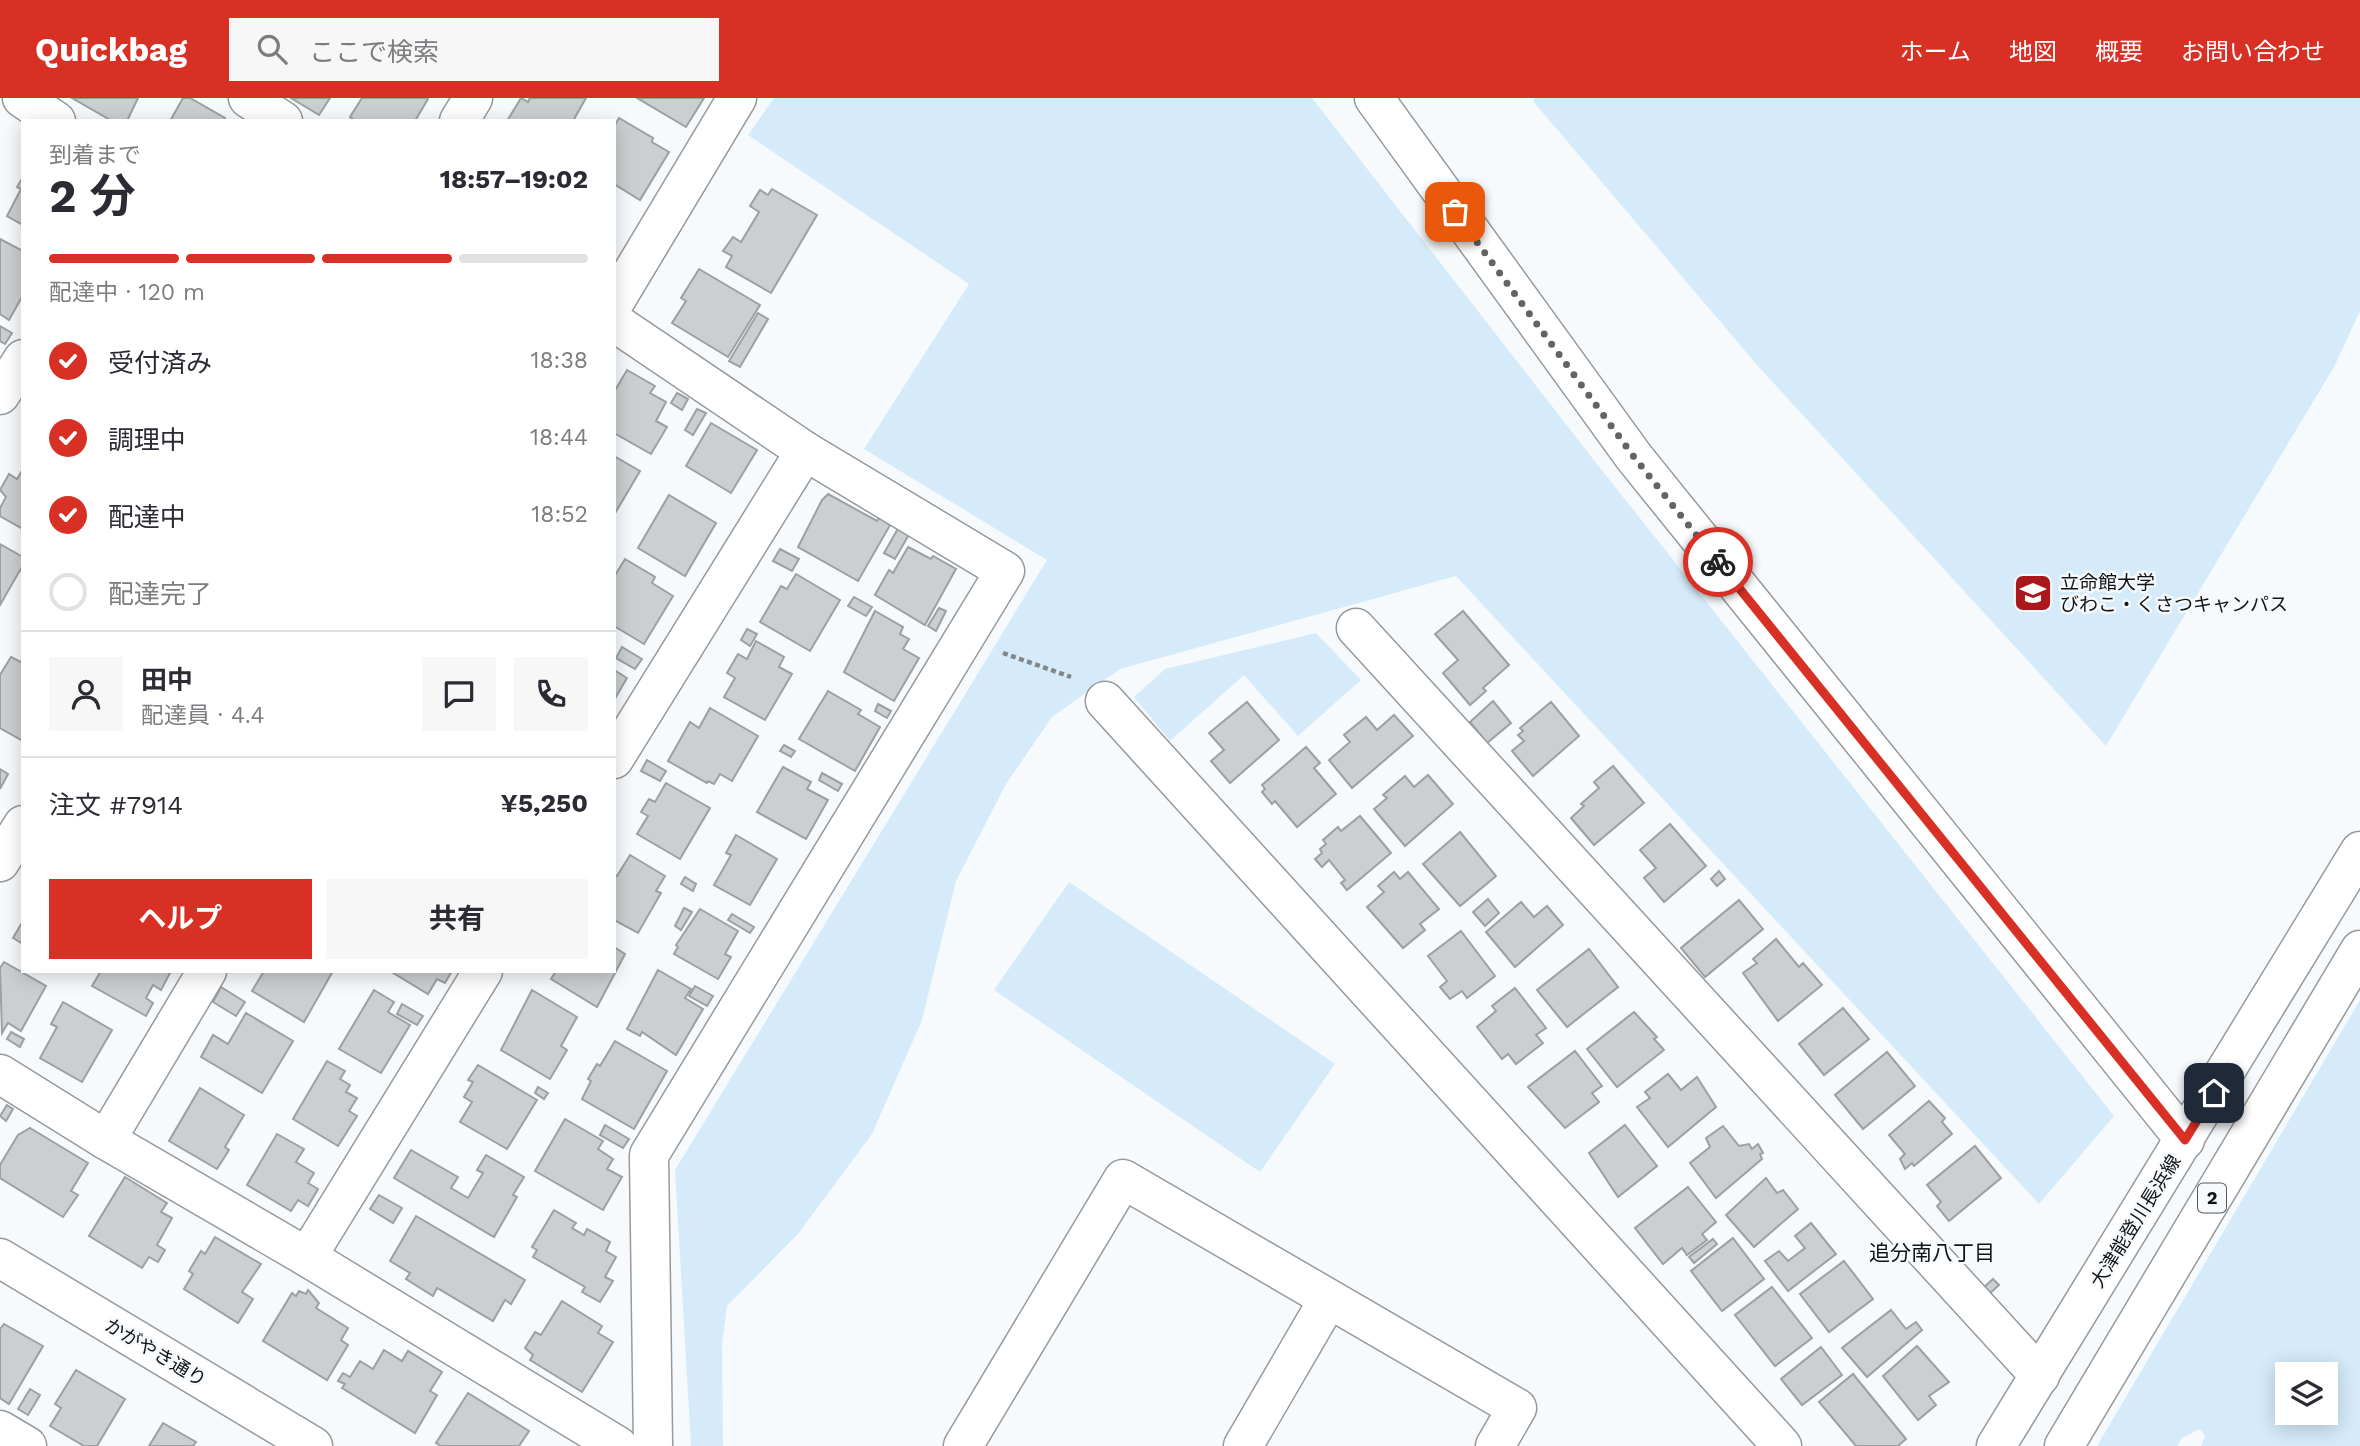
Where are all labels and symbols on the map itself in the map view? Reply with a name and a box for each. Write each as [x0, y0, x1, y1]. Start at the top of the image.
pin [1425, 182, 1485, 242]
courier [1683, 527, 1753, 597]
place label: 立命館大学 びわこ・くさつキャンパス [2060, 571, 2288, 616]
school or university icon: 立命館大学 びわこ・くさつキャンパス [2012, 572, 2054, 614]
pin [2184, 1063, 2244, 1123]
street label: 大津能登川長浜線 [2085, 1151, 2185, 1292]
road number: 2 [2198, 1184, 2226, 1212]
district label: 追分南八丁目 [1869, 1240, 1995, 1265]
street label: かがやき通り [101, 1313, 211, 1392]

